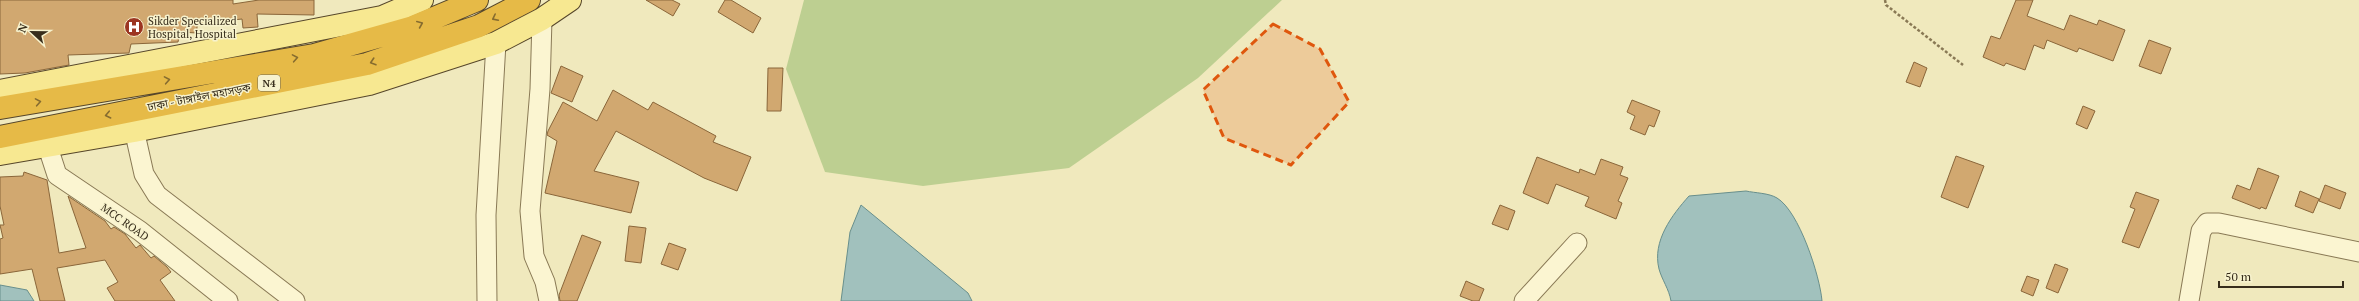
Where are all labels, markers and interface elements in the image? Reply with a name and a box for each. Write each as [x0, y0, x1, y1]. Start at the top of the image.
north arrow [12, 12, 52, 52]
one-way arrow [492, 13, 499, 21]
place label: Sikder Specialized Hospital, Hospital [148, 14, 237, 41]
hospital icon: Sikder Specialized Hospital, Hospital [123, 16, 145, 38]
text: N [15, 21, 31, 35]
one-way arrow [416, 21, 424, 29]
one-way arrow [292, 55, 298, 63]
one-way arrow [369, 57, 376, 66]
road number: N4 [258, 75, 280, 91]
one-way arrow [164, 76, 170, 85]
street label: ঢাকা - টাঙ্গাইল মহাসড়ক [145, 80, 252, 114]
one-way arrow [35, 98, 42, 107]
one-way arrow [105, 111, 111, 119]
street label: MCC ROAD [98, 200, 152, 244]
scale bar [2219, 263, 2343, 289]
text: 50 m [2225, 269, 2252, 284]

